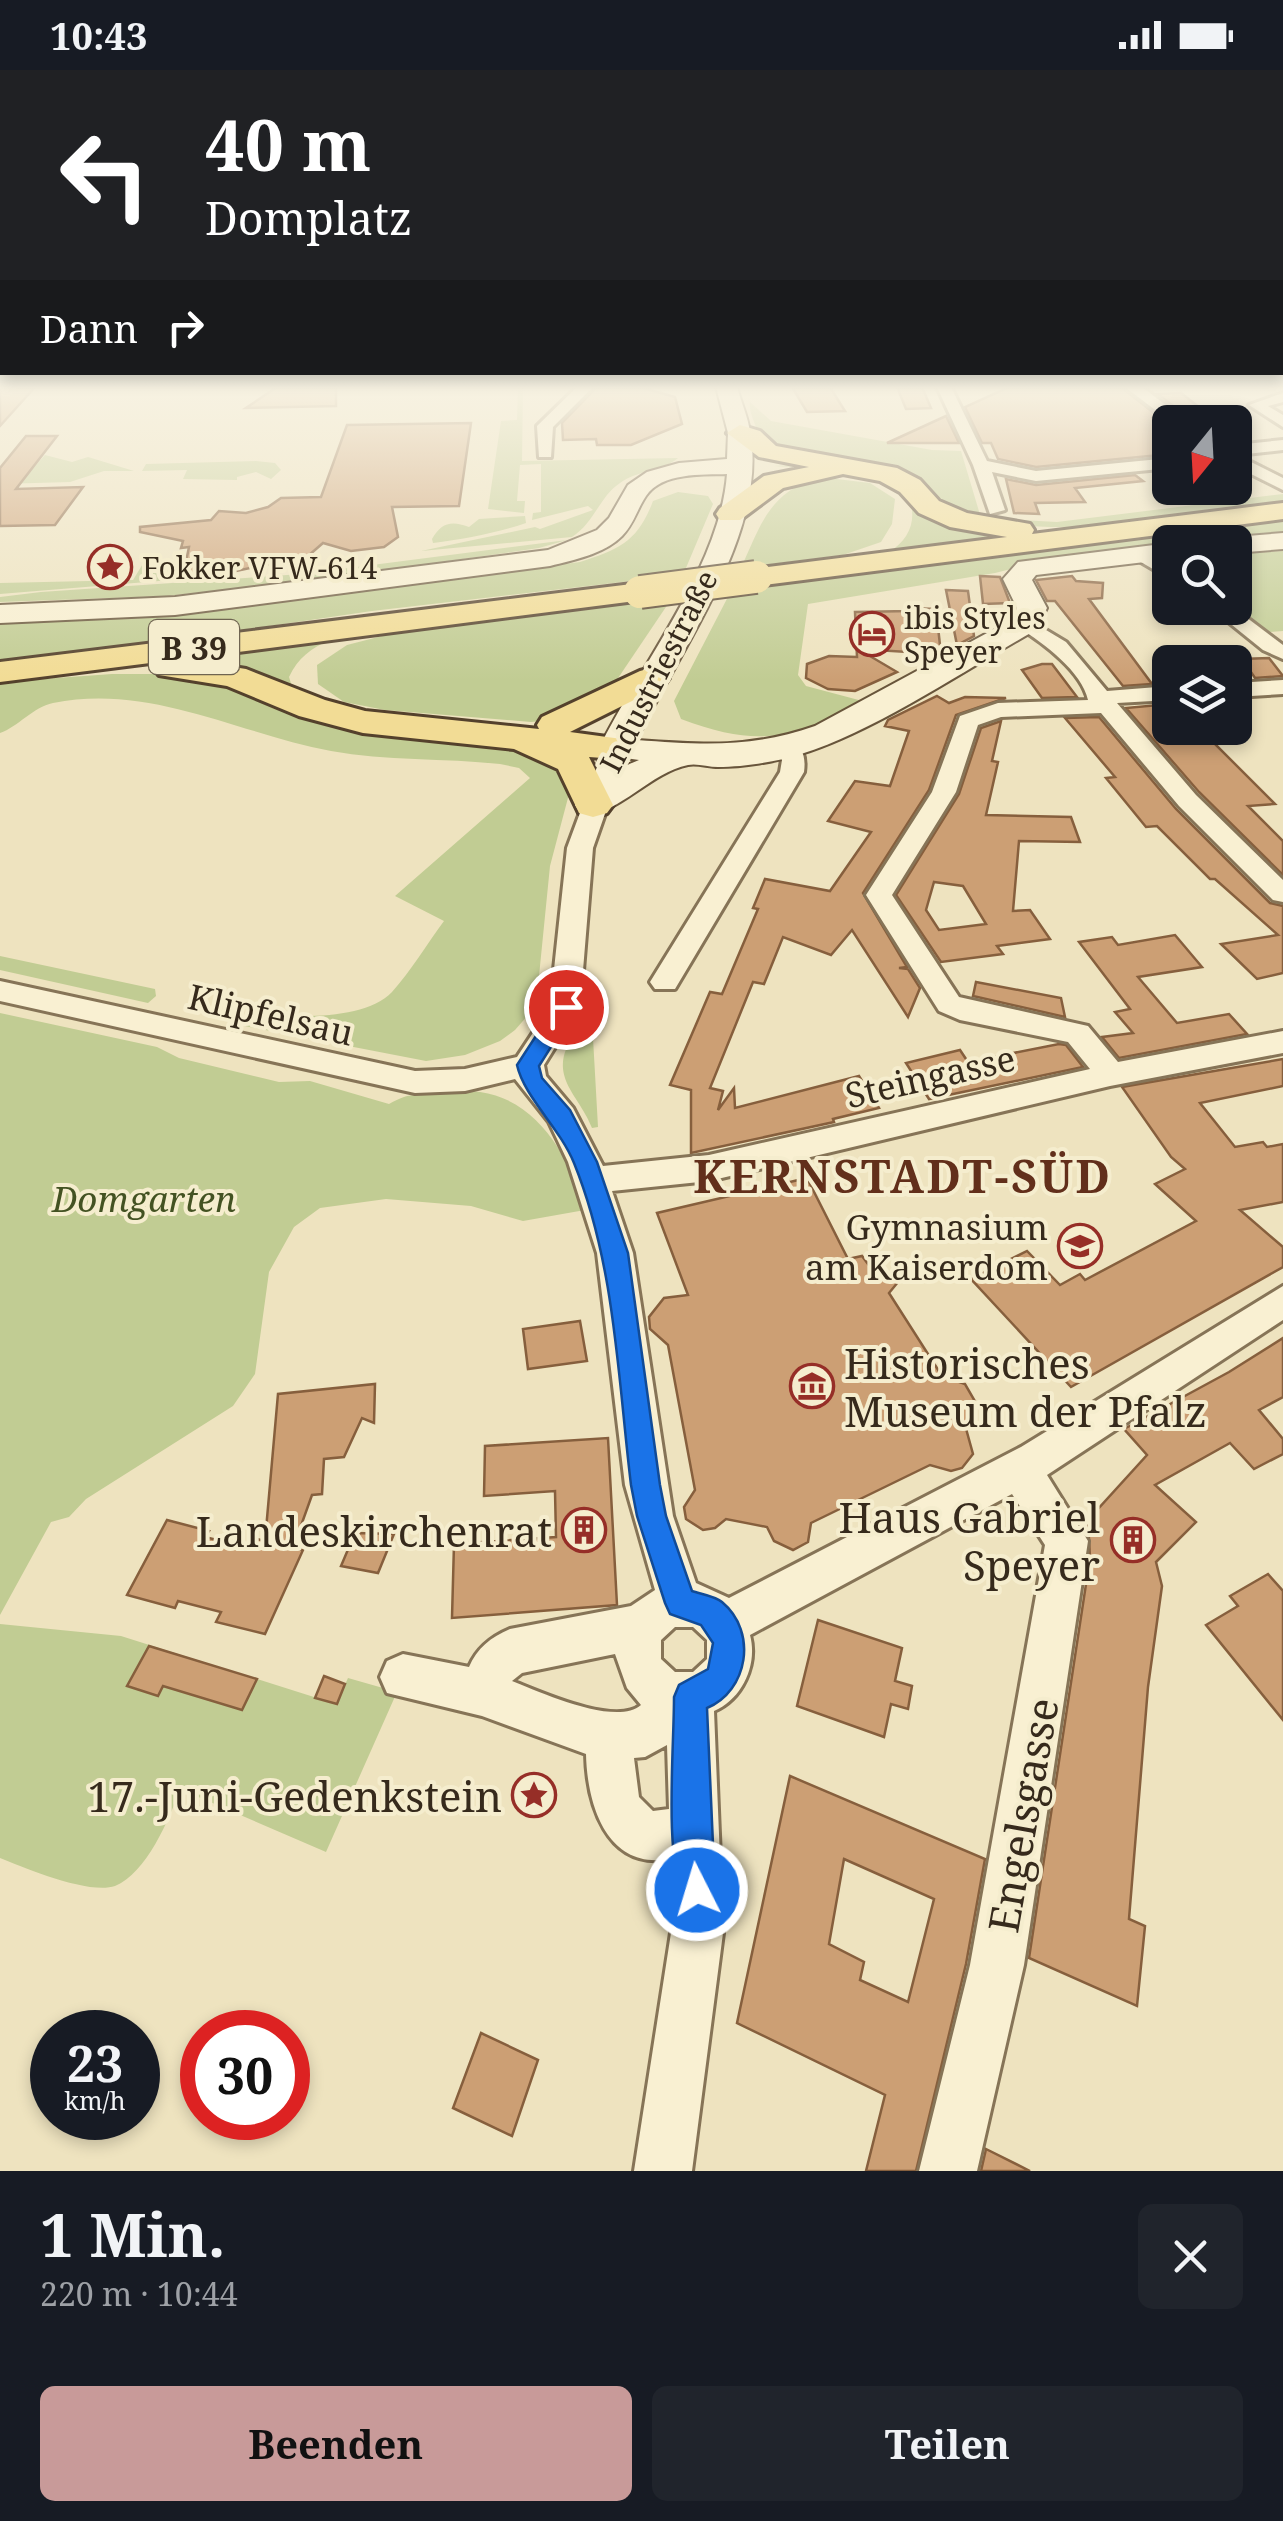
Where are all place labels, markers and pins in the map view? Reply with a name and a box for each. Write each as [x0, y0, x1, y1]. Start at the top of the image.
place icon: Fokker VFW-614 [87, 544, 133, 590]
place label: Fokker VFW-614 [142, 547, 377, 588]
place label: ibis Styles Speyer [904, 597, 1046, 672]
hotel icon: ibis Styles Speyer [849, 611, 895, 657]
pin [524, 965, 609, 1050]
place label: Gymnasium am Kaiserdom [805, 1203, 1048, 1290]
school or university icon: Gymnasium am Kaiserdom [1057, 1223, 1103, 1269]
place label: Historisches Museum der Pfalz [844, 1334, 1207, 1439]
museum icon: Historisches Museum der Pfalz [789, 1363, 835, 1409]
place label: Haus Gabriel Speyer [838, 1488, 1100, 1593]
place label: Landeskirchenrat [196, 1502, 552, 1559]
building icon: Landeskirchenrat [561, 1507, 607, 1553]
building icon: Haus Gabriel Speyer [1110, 1517, 1156, 1563]
place label: 17.-Juni-Gedenkstein [87, 1767, 502, 1824]
place icon: 17.-Juni-Gedenkstein [511, 1772, 557, 1818]

